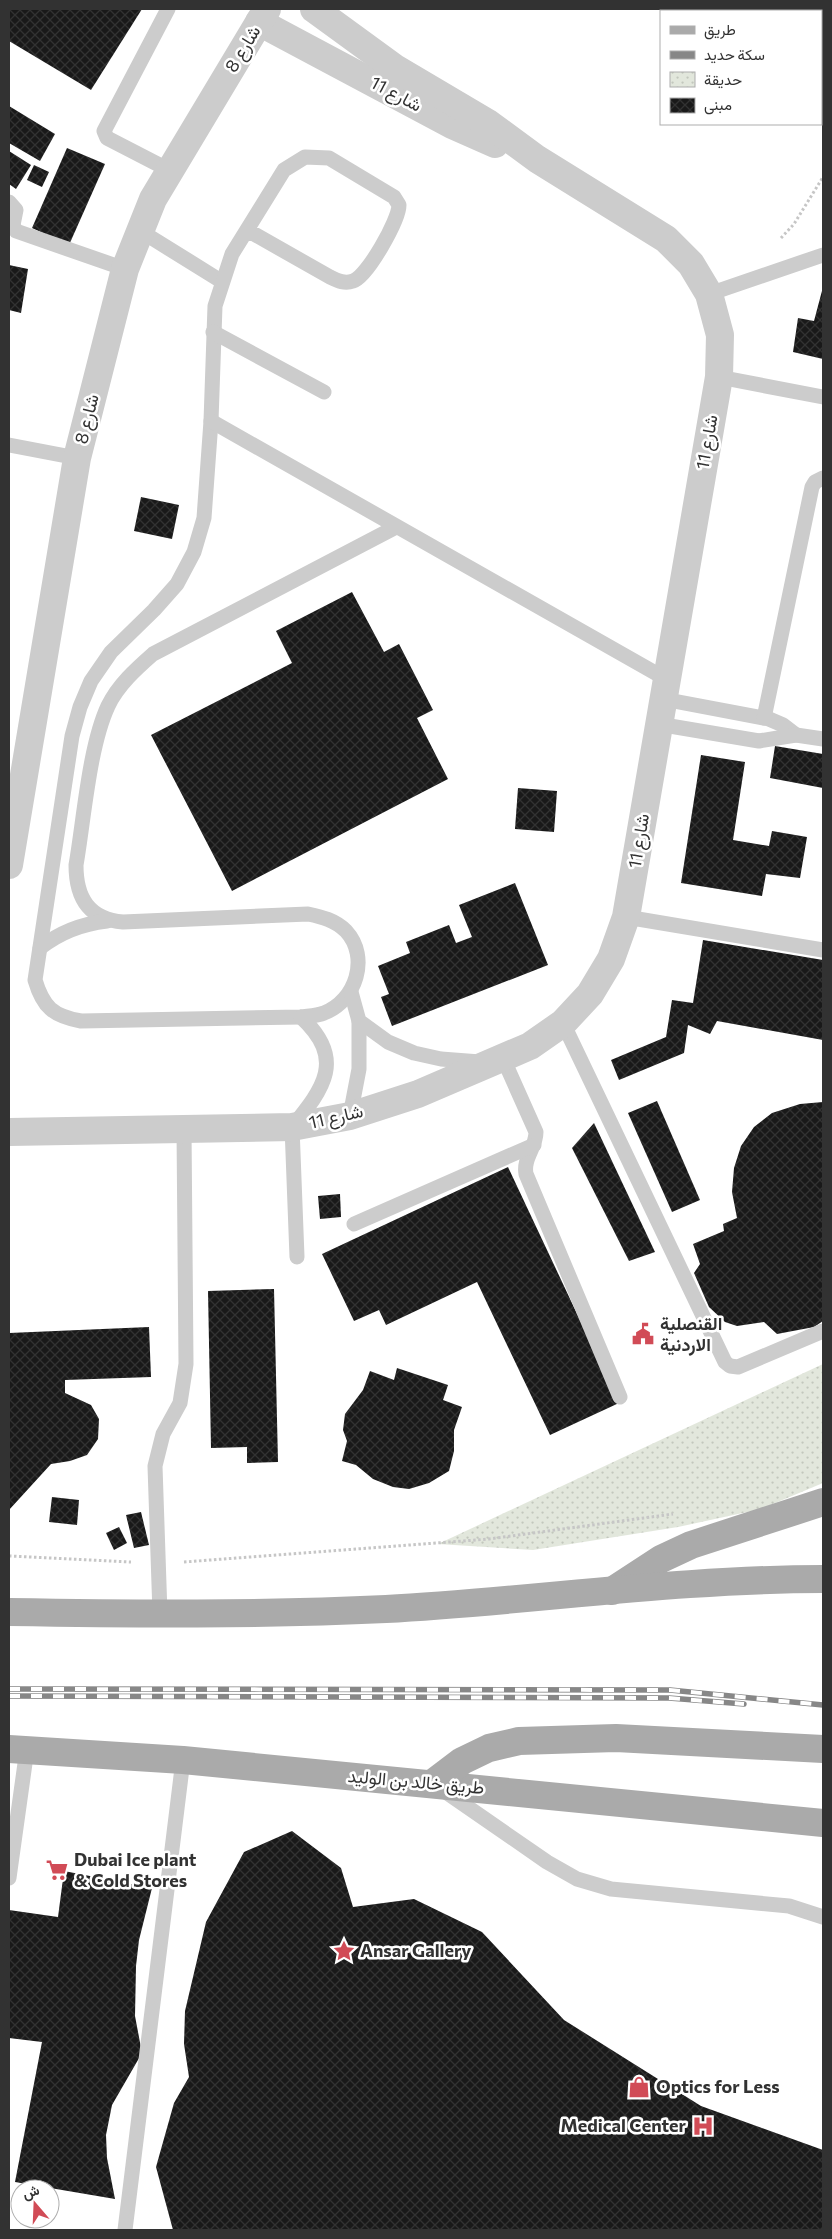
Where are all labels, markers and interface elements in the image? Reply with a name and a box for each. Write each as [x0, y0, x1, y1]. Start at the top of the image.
legend [660, 10, 822, 125]
text: طريق [704, 20, 736, 40]
street label: شارع 8 [220, 21, 266, 77]
text: سكة حديد [704, 45, 765, 64]
street label: شارع 11 [366, 70, 426, 118]
text: حديقة [704, 70, 742, 89]
text: مبنى [704, 95, 732, 115]
street label: شارع 8 [69, 392, 105, 446]
street label: شارع 11 [690, 413, 724, 471]
street label: شارع 11 [623, 812, 655, 870]
street label: شارع 11 [306, 1099, 366, 1135]
place label: القنصلية الاردنية [660, 1312, 722, 1356]
public building icon: القنصلية الاردنية [630, 1321, 656, 1347]
street label: طريق خالد بن الوليد [347, 1764, 485, 1799]
place label: Dubai Ice plant & Cold Stores [74, 1848, 197, 1891]
supermarket icon: Dubai Ice plant & Cold Stores [44, 1857, 70, 1883]
place icon: Ansar Gallery [331, 1938, 357, 1964]
place label: Ansar Gallery [360, 1939, 471, 1961]
shop icon: Optics for Less [626, 2074, 652, 2100]
place label: Optics for Less [656, 2075, 780, 2097]
hospital icon: Medical Center [690, 2113, 716, 2139]
place label: Medical Center [561, 2114, 687, 2136]
north arrow [10, 2179, 60, 2229]
text: ش [20, 2180, 42, 2203]

